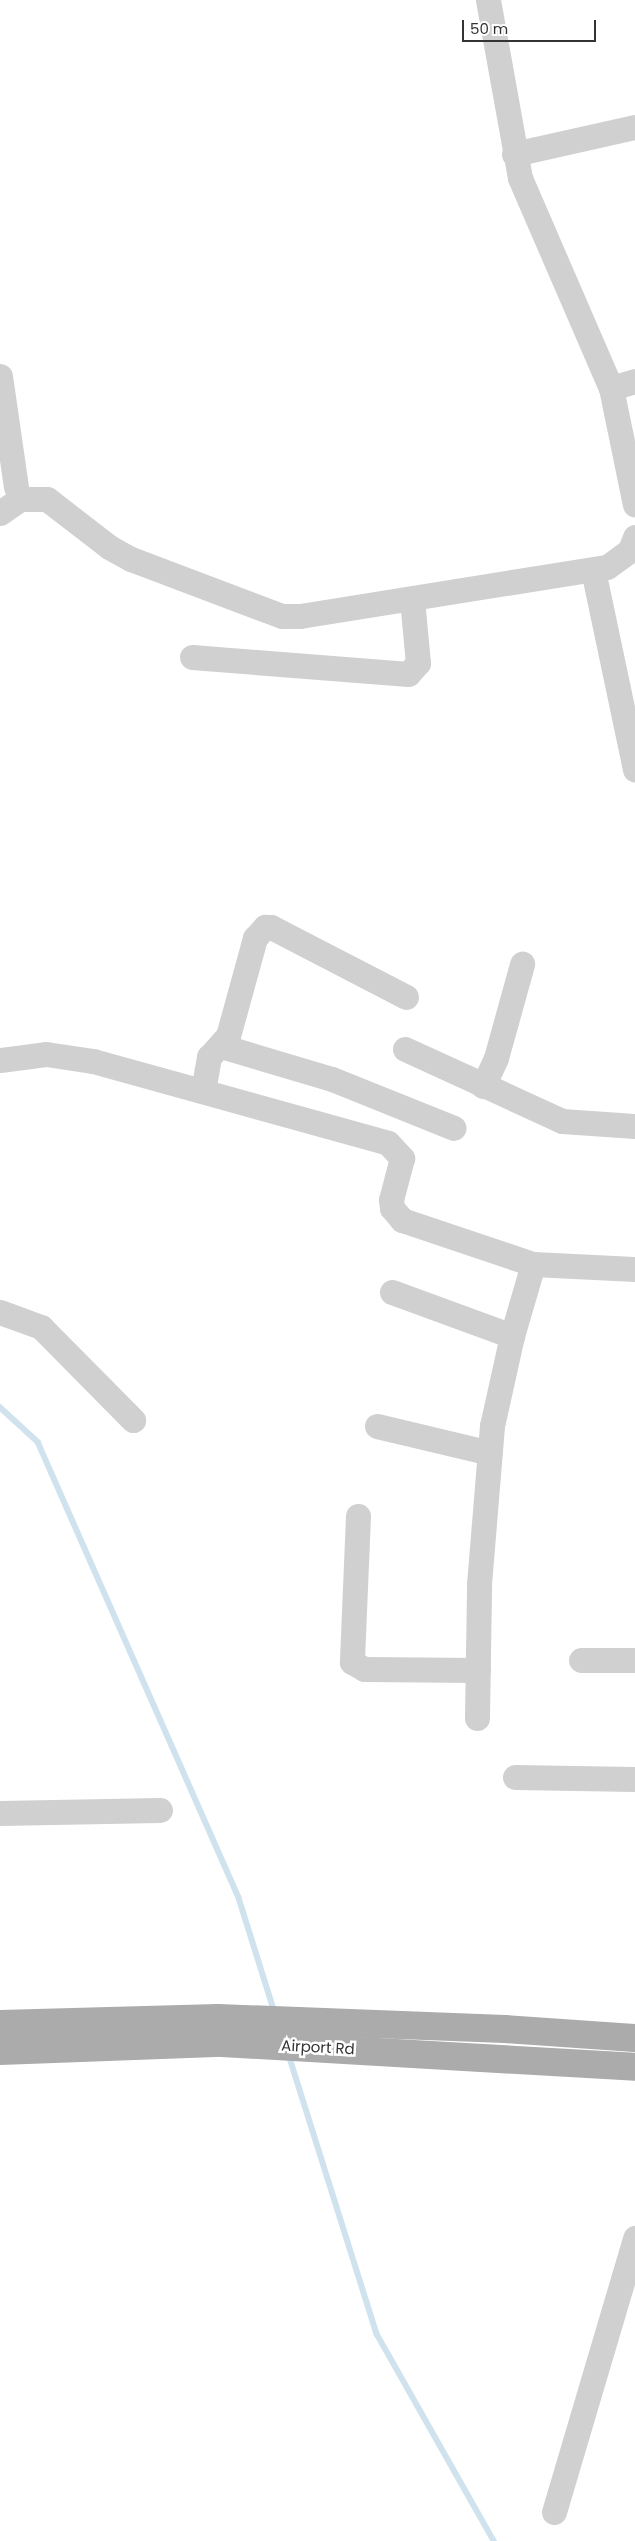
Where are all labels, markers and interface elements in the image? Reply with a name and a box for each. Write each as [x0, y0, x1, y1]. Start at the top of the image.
scale bar [465, 10, 599, 42]
text: 50 m [470, 18, 508, 39]
street label: Airport Rd [281, 2036, 355, 2058]

